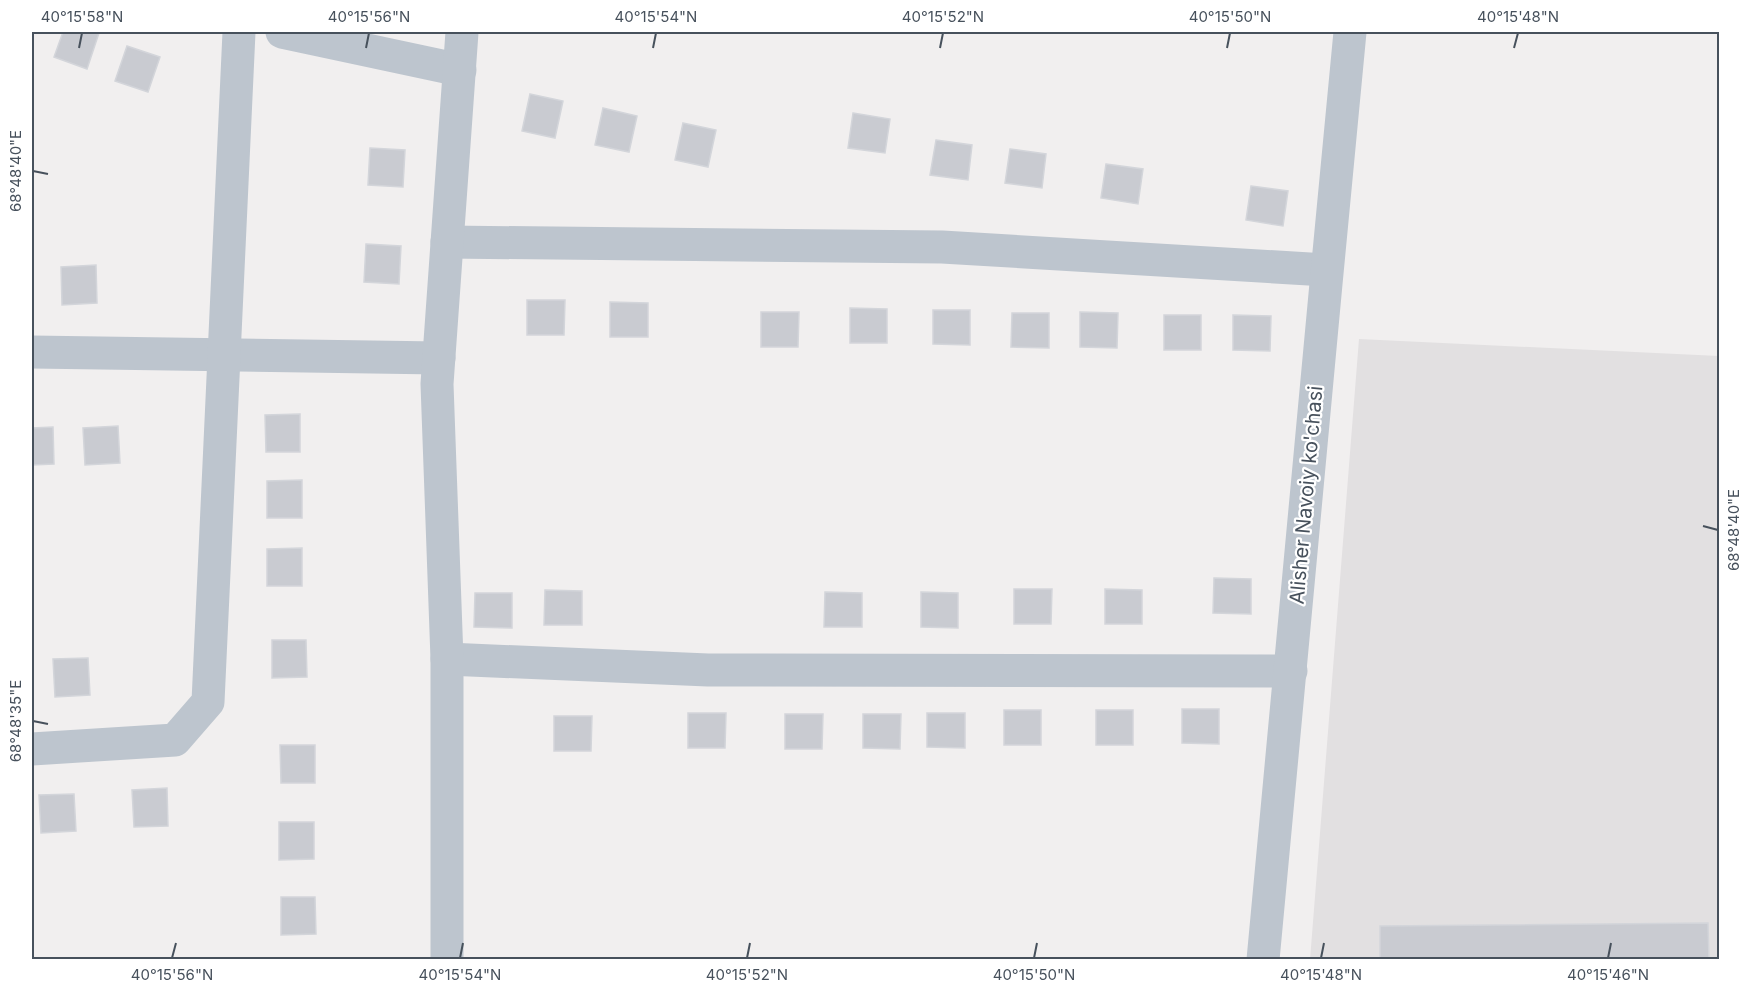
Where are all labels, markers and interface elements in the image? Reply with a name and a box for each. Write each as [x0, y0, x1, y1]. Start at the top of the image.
text: 40°15'58"N [41, 7, 123, 26]
text: 40°15'56"N [328, 7, 410, 26]
text: 40°15'54"N [615, 7, 697, 26]
text: 40°15'52"N [902, 7, 984, 26]
text: 40°15'50"N [1189, 7, 1271, 26]
text: 40°15'48"N [1477, 7, 1559, 26]
text: 68°48'40"E [6, 130, 25, 212]
street label: Alisher Navoiy ko'chasi [1284, 385, 1328, 605]
text: 68°48'40"E [1724, 489, 1743, 571]
text: 68°48'35"E [6, 680, 25, 762]
text: 40°15'56"N [131, 965, 213, 984]
text: 40°15'54"N [419, 965, 501, 984]
text: 40°15'52"N [706, 965, 788, 984]
text: 40°15'50"N [993, 965, 1075, 984]
text: 40°15'48"N [1280, 965, 1362, 984]
text: 40°15'46"N [1567, 965, 1649, 984]

